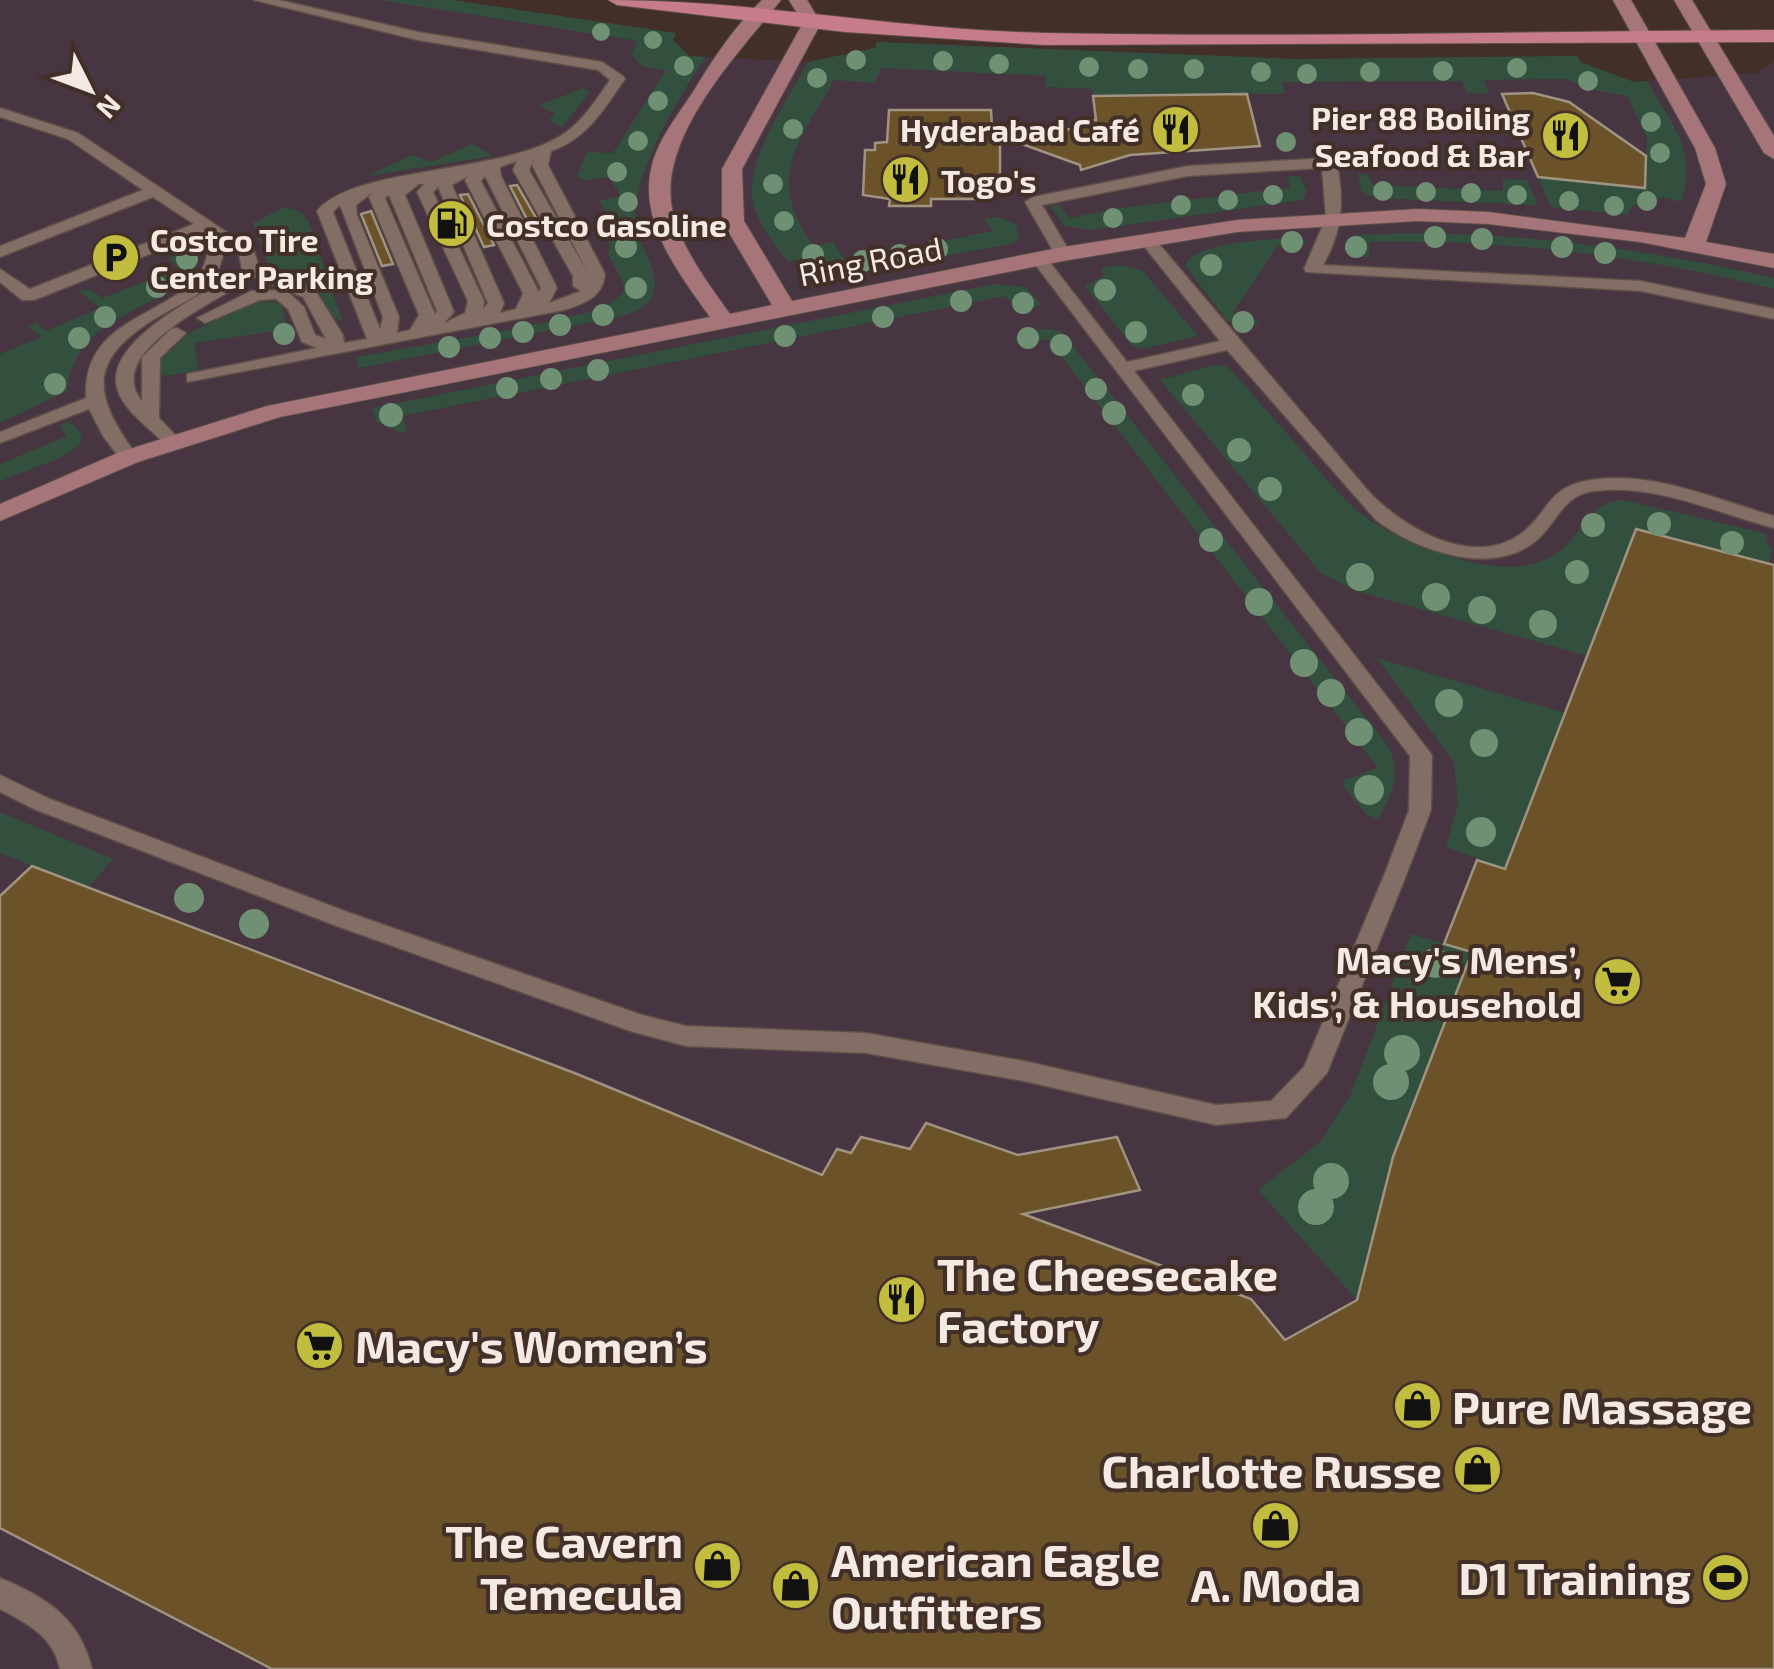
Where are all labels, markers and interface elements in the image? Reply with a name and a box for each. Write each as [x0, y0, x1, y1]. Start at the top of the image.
north arrow [40, 40, 140, 140]
text: N [90, 89, 129, 126]
place label: Pier 88 Boiling Seafood & Bar [1311, 98, 1530, 173]
restaurant icon: Hyderabad Café [1149, 103, 1201, 155]
restaurant icon: Pier 88 Boiling Seafood & Bar [1539, 109, 1591, 161]
place label: Hyderabad Café [900, 110, 1140, 149]
restaurant icon: Togo's [880, 154, 932, 206]
place label: Togo's [941, 161, 1036, 199]
fuel station icon: Costco Gasoline [425, 198, 477, 250]
place label: Costco Gasoline [486, 205, 727, 243]
place label: Costco Tire Center Parking [150, 220, 374, 295]
street label: Ring Road [795, 228, 945, 292]
parking icon: Costco Tire Center Parking [89, 231, 141, 283]
place label: Macy's Mens’, Kids’, & Household [1252, 936, 1582, 1026]
supermarket icon: Macy's Mens’, Kids’, & Household [1591, 955, 1643, 1007]
place label: The Cheesecake Factory [937, 1246, 1278, 1353]
restaurant icon: The Cheesecake Factory [876, 1273, 928, 1325]
place label: Macy's Women’s [355, 1318, 708, 1373]
supermarket icon: Macy's Women’s [294, 1319, 346, 1371]
place label: Pure Massage [1452, 1379, 1752, 1433]
shop icon: Pure Massage [1391, 1380, 1443, 1432]
place label: Charlotte Russe [1101, 1443, 1442, 1497]
shop icon: Charlotte Russe [1451, 1444, 1503, 1496]
shop icon: A. Moda [1250, 1500, 1302, 1552]
place label: The Cavern Temecula [445, 1513, 683, 1619]
place label: American Eagle Outfitters [831, 1532, 1160, 1638]
shop icon: The Cavern Temecula [692, 1540, 744, 1592]
place label: D1 Training [1459, 1550, 1691, 1604]
sports icon: D1 Training [1700, 1551, 1752, 1603]
place label: A. Moda [1191, 1557, 1361, 1611]
shop icon: American Eagle Outfitters [770, 1559, 822, 1611]

